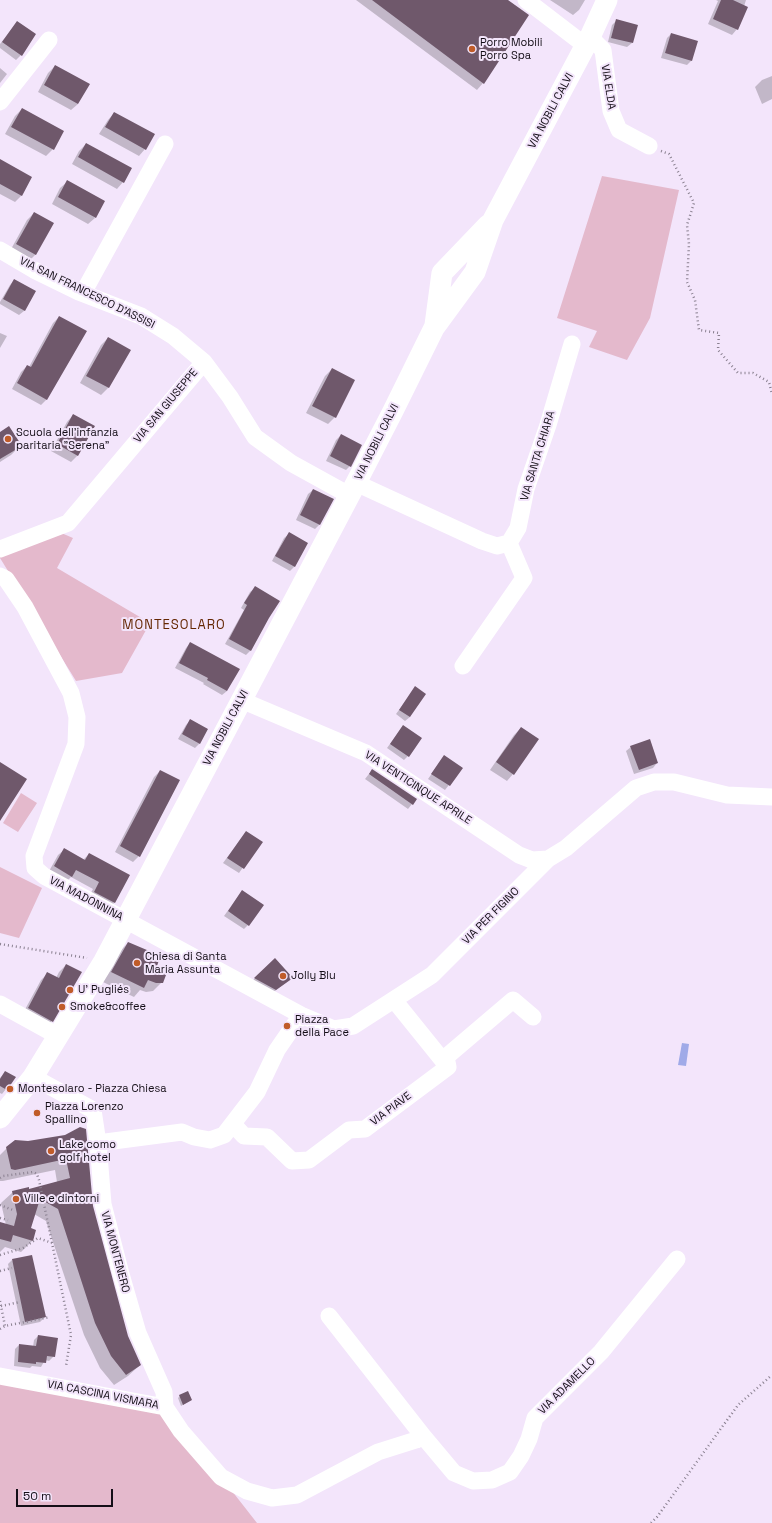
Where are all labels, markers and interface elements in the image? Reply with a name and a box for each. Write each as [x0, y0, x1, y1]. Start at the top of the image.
place label: Porro Mobili Porro Spa [480, 36, 542, 62]
marker: Porro Mobili Porro Spa [467, 44, 477, 54]
street label: VIA ELDA [598, 63, 618, 111]
street label: VIA NOBILI CALVI [526, 71, 576, 151]
street label: VIA SAN FRANCESCO D'ASSISI [17, 254, 157, 332]
street label: VIA SAN GIUSEPPE [131, 366, 201, 446]
street label: VIA NOBILI CALVI [352, 402, 402, 482]
street label: VIA SANTA CHIARA [518, 409, 558, 503]
place label: Scuola dell'infanzia paritaria "Serena" [16, 426, 118, 452]
marker: Scuola dell'infanzia paritaria "Serena" [3, 434, 13, 444]
district label: MONTESOLARO [122, 617, 226, 633]
street label: VIA NOBILI CALVI [201, 688, 251, 768]
street label: VIA VENTICINQUE APRILE [362, 748, 474, 828]
street label: VIA MADONNINA [47, 874, 125, 924]
street label: VIA PER FIGINO [460, 885, 522, 947]
place label: Chiesa di Santa Maria Assunta [145, 950, 227, 976]
marker: Chiesa di Santa Maria Assunta [132, 958, 142, 968]
place label: Jolly Blu [291, 969, 336, 983]
marker: Jolly Blu [278, 971, 288, 981]
place label: U' Pugliés [78, 983, 129, 997]
marker: U' Pugliés [65, 985, 75, 995]
place label: Smoke&coffee [70, 1000, 146, 1014]
marker: Smoke&coffee [57, 1002, 67, 1012]
place label: Piazza della Pace [295, 1013, 349, 1039]
marker: Piazza della Pace [282, 1021, 292, 1031]
place label: Montesolaro - Piazza Chiesa [18, 1082, 167, 1096]
marker: Montesolaro - Piazza Chiesa [5, 1084, 15, 1094]
street label: VIA PIAVE [368, 1089, 414, 1129]
place label: Piazza Lorenzo Spallino [45, 1100, 123, 1126]
marker: Piazza Lorenzo Spallino [32, 1108, 42, 1118]
place label: Lake como golf hotel [59, 1138, 116, 1164]
marker: Lake como golf hotel [46, 1146, 56, 1156]
place label: Ville e dintorni [24, 1192, 99, 1206]
marker: Ville e dintorni [11, 1194, 21, 1204]
street label: VIA MONTENERO [98, 1210, 132, 1294]
street label: VIA ADAMELLO [536, 1355, 598, 1417]
street label: VIA CASCINA VISMARA [46, 1378, 160, 1412]
scale bar [18, 1481, 115, 1507]
text: 50 m [23, 1488, 51, 1504]

